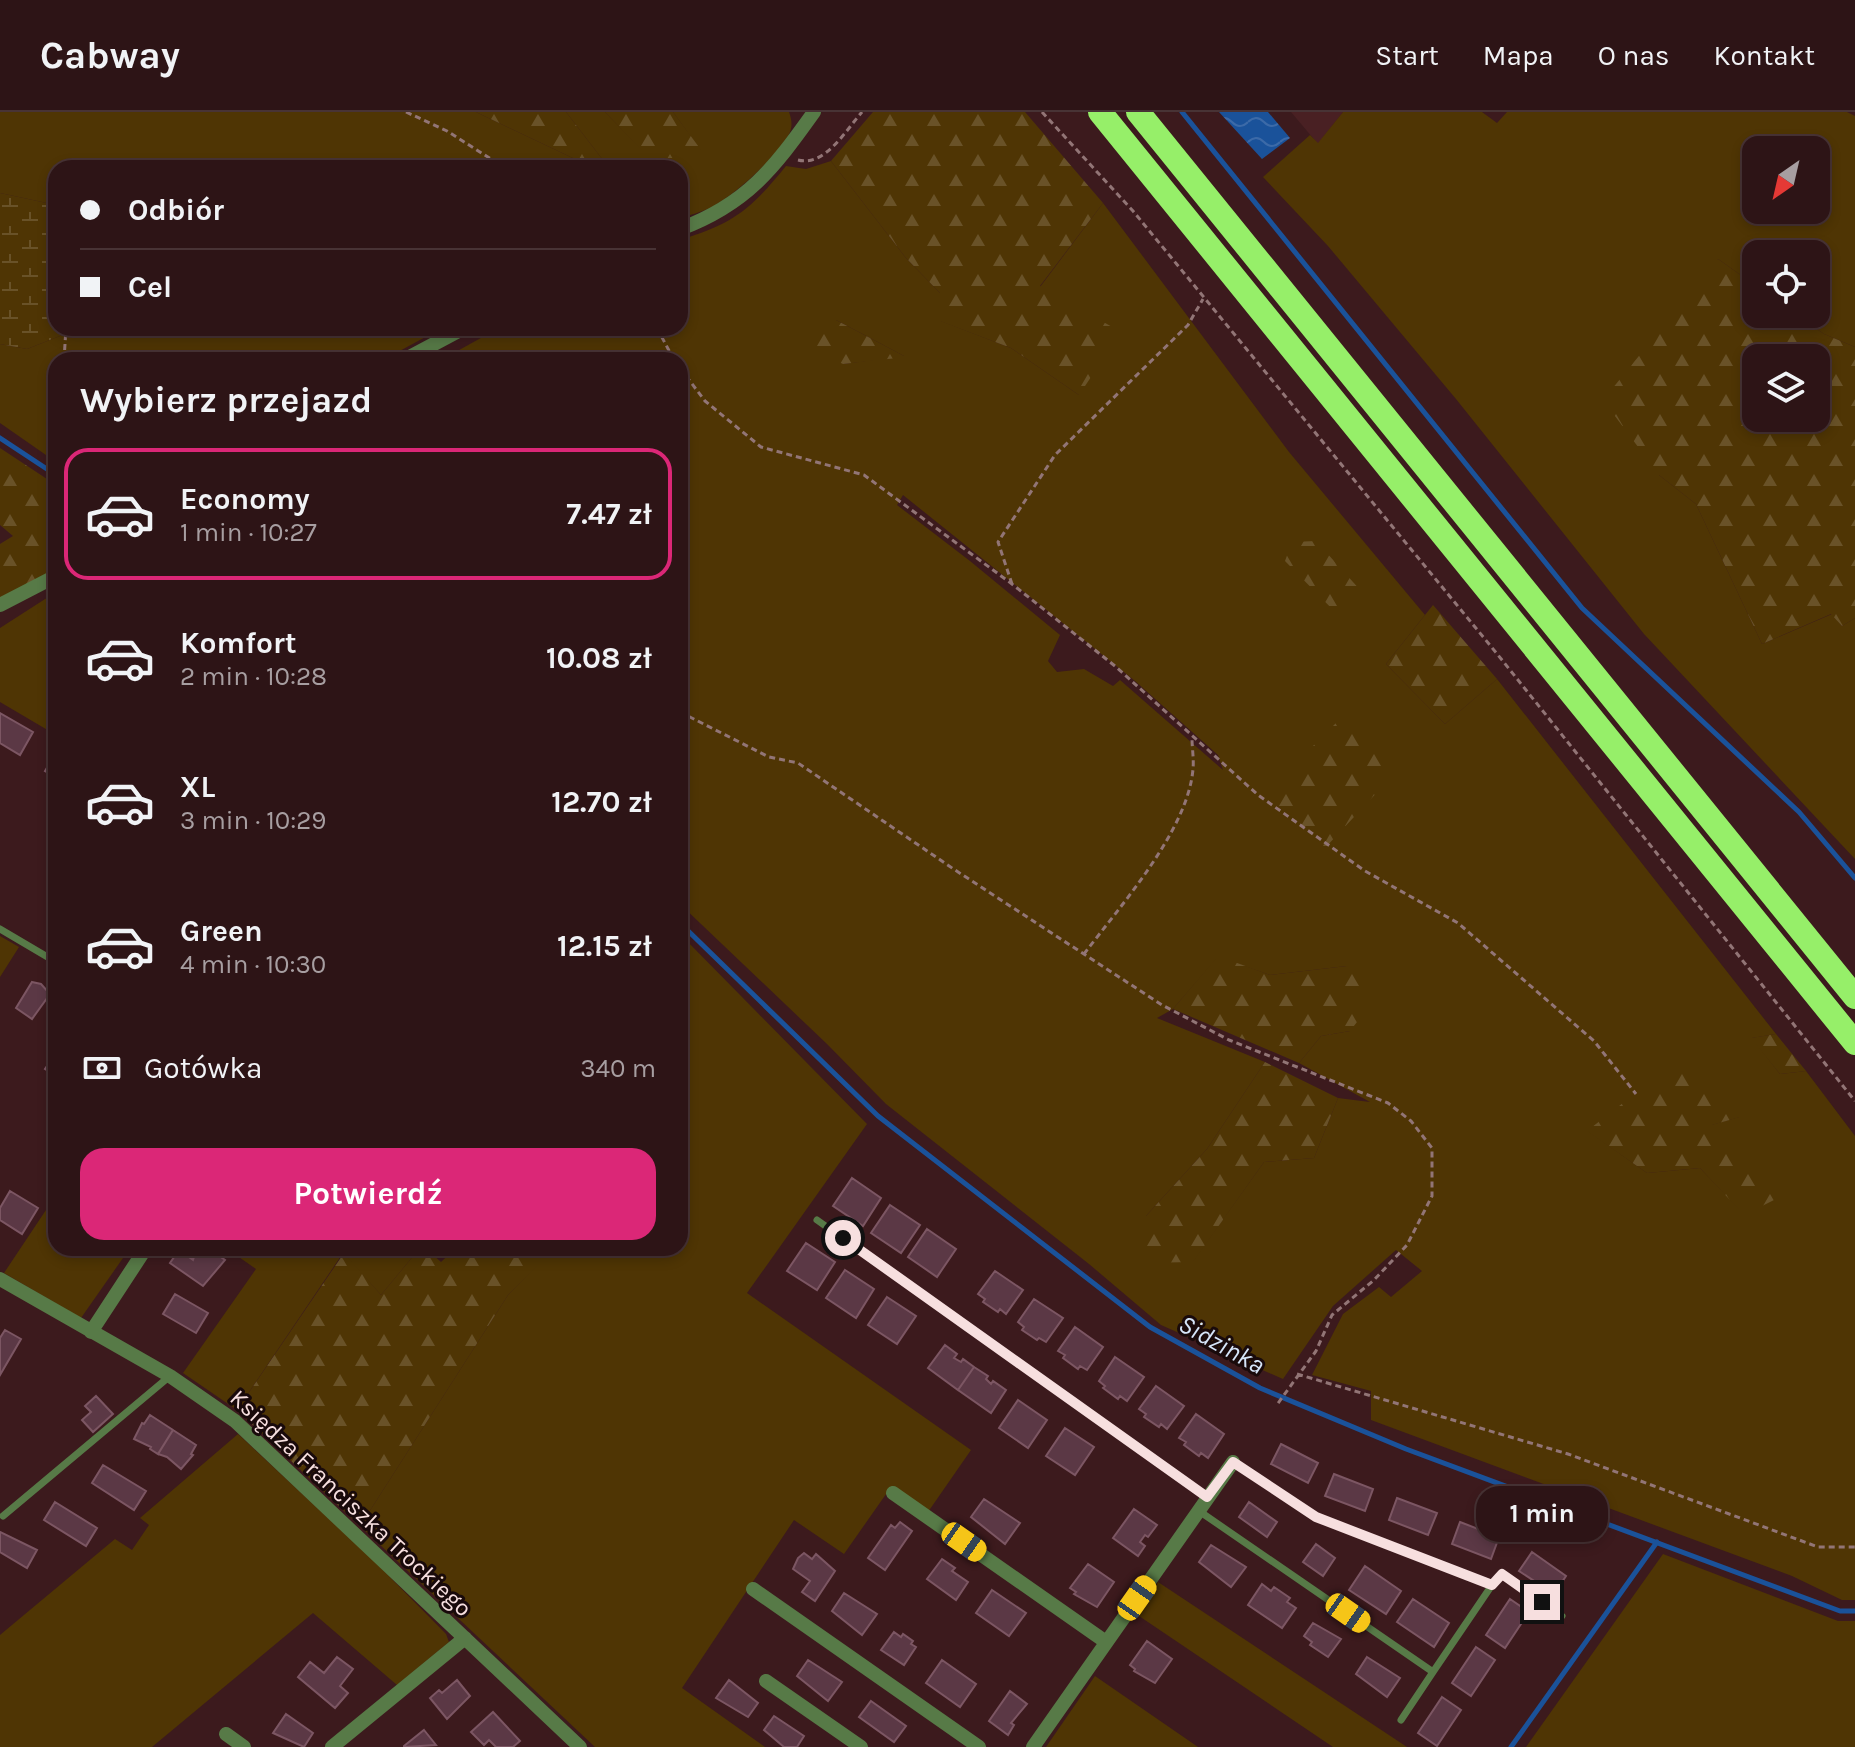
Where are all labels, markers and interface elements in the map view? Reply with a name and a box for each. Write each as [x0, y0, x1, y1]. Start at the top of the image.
text: Cabway [40, 33, 180, 78]
text: Start [1375, 39, 1439, 72]
text: Mapa [1483, 39, 1554, 72]
text: O nas [1598, 39, 1670, 72]
text: Kontakt [1714, 39, 1815, 72]
north arrow [1742, 136, 1830, 224]
map controls [1742, 136, 1830, 432]
text: Odbiór [128, 192, 224, 228]
button: locate [1742, 240, 1830, 328]
text: Cel [128, 269, 172, 305]
button: layers [1742, 344, 1830, 432]
text: Wybierz przejazd [80, 379, 372, 421]
icon: car [84, 478, 156, 550]
text: Economy [180, 481, 310, 517]
text: 7.47 zł [566, 496, 652, 532]
text: 1 min · 10:27 [180, 517, 317, 548]
icon: car [84, 622, 156, 694]
text: Komfort [180, 625, 297, 661]
text: 10.08 zł [546, 640, 652, 676]
text: 2 min · 10:28 [180, 661, 327, 692]
icon: car [84, 766, 156, 838]
text: XL [180, 769, 215, 805]
text: 12.70 zł [551, 784, 652, 820]
text: 3 min · 10:29 [180, 805, 326, 836]
icon: car [84, 910, 156, 982]
text: Green [180, 913, 263, 949]
text: 12.15 zł [557, 928, 652, 964]
text: 4 min · 10:30 [180, 949, 326, 980]
icon: cash [80, 1046, 124, 1090]
text: Gotówka [144, 1050, 263, 1086]
text: 340 m [580, 1053, 656, 1084]
button: Potwierdź [80, 1148, 656, 1240]
route start [825, 1220, 861, 1256]
water label: Sidzinka [1173, 1308, 1270, 1381]
street label: Księdza Franciszka Trockiego [224, 1384, 478, 1622]
callout: 1 min [1476, 1486, 1608, 1542]
text: 1 min [1509, 1498, 1575, 1529]
car [937, 1518, 991, 1566]
car [1113, 1571, 1161, 1625]
route end [1524, 1584, 1560, 1620]
car [1321, 1589, 1375, 1637]

